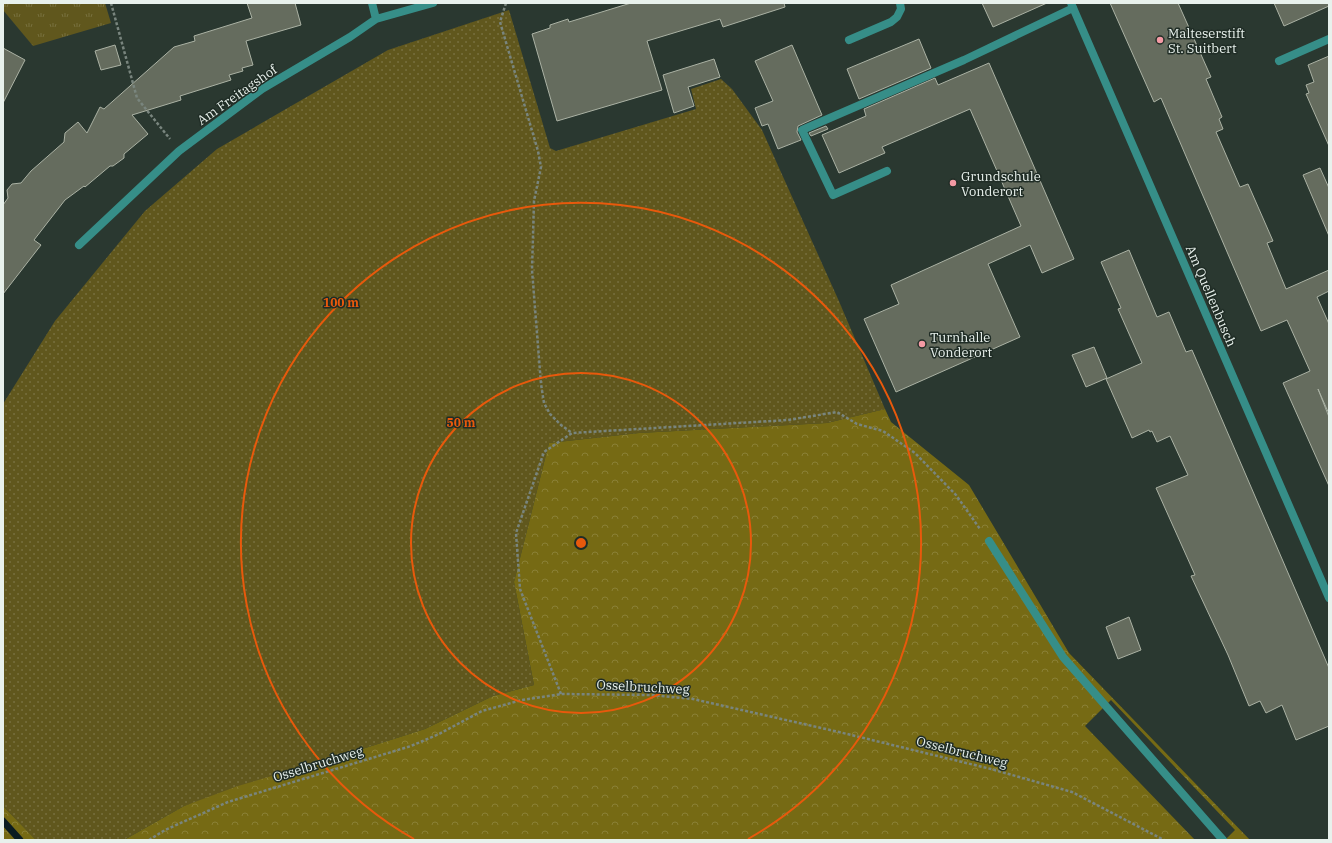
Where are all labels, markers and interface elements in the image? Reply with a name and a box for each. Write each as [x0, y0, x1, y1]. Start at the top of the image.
place label: Malteserstift St. Suitbert [1168, 25, 1245, 57]
marker: Malteserstift St. Suitbert [1155, 35, 1165, 45]
street label: Am Freitagshof [194, 60, 282, 129]
place label: Grundschule Vonderort [961, 168, 1041, 200]
marker: Grundschule Vonderort [948, 178, 958, 188]
street label: Am Quellenbusch [1182, 243, 1240, 349]
text: 100 m [323, 295, 359, 310]
place label: Turnhalle Vonderort [930, 329, 992, 361]
marker: Turnhalle Vonderort [917, 339, 927, 349]
text: 50 m [447, 415, 476, 430]
centre of rings [574, 536, 588, 550]
street label: Osselbruchweg [596, 676, 690, 698]
street label: Osselbruchweg [915, 732, 1009, 772]
street label: Osselbruchweg [271, 742, 365, 786]

